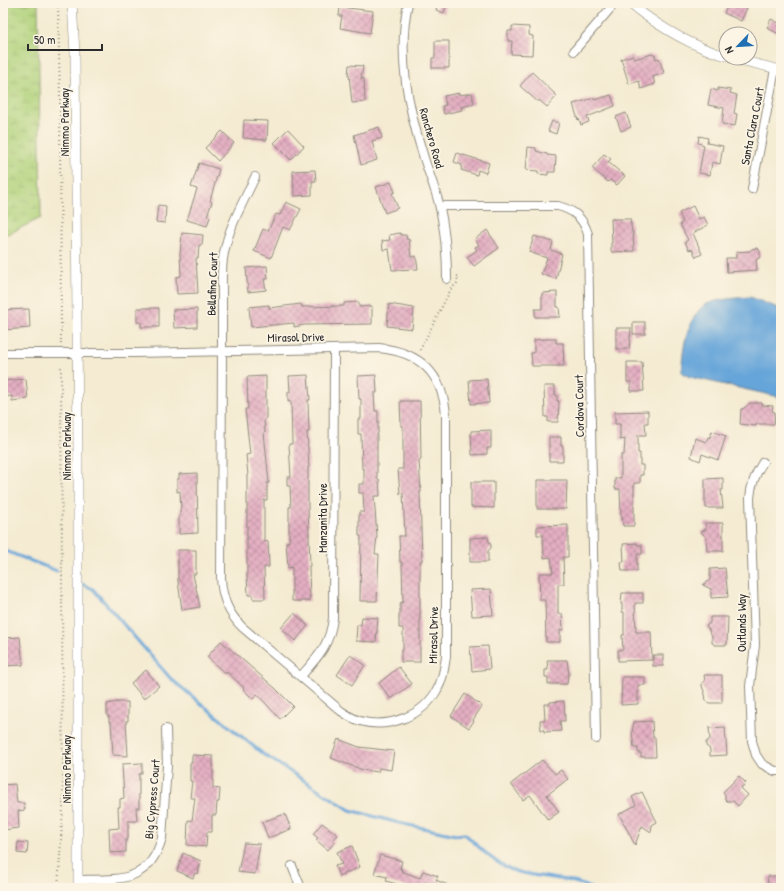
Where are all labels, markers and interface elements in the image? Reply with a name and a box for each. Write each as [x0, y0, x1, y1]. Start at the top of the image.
scale bar [28, 26, 102, 52]
north arrow [718, 26, 758, 66]
text: 50 m [34, 31, 55, 48]
text: N [721, 44, 737, 56]
street label: Santa Clara Court [736, 85, 768, 166]
street label: Nimmo Parkway [56, 88, 73, 156]
street label: Ranchero Road [415, 106, 449, 170]
street label: Bellafina Court [202, 251, 222, 316]
street label: Mirasol Drive [267, 328, 325, 346]
street label: Cordova Court [570, 374, 588, 438]
street label: Nimmo Parkway [58, 412, 75, 480]
street label: Manzanita Drive [314, 483, 331, 553]
street label: Outlands Way [733, 594, 750, 652]
street label: Mirasol Drive [424, 606, 442, 664]
street label: Nimmo Parkway [58, 735, 75, 803]
street label: Big Cypress Court [140, 758, 164, 840]

